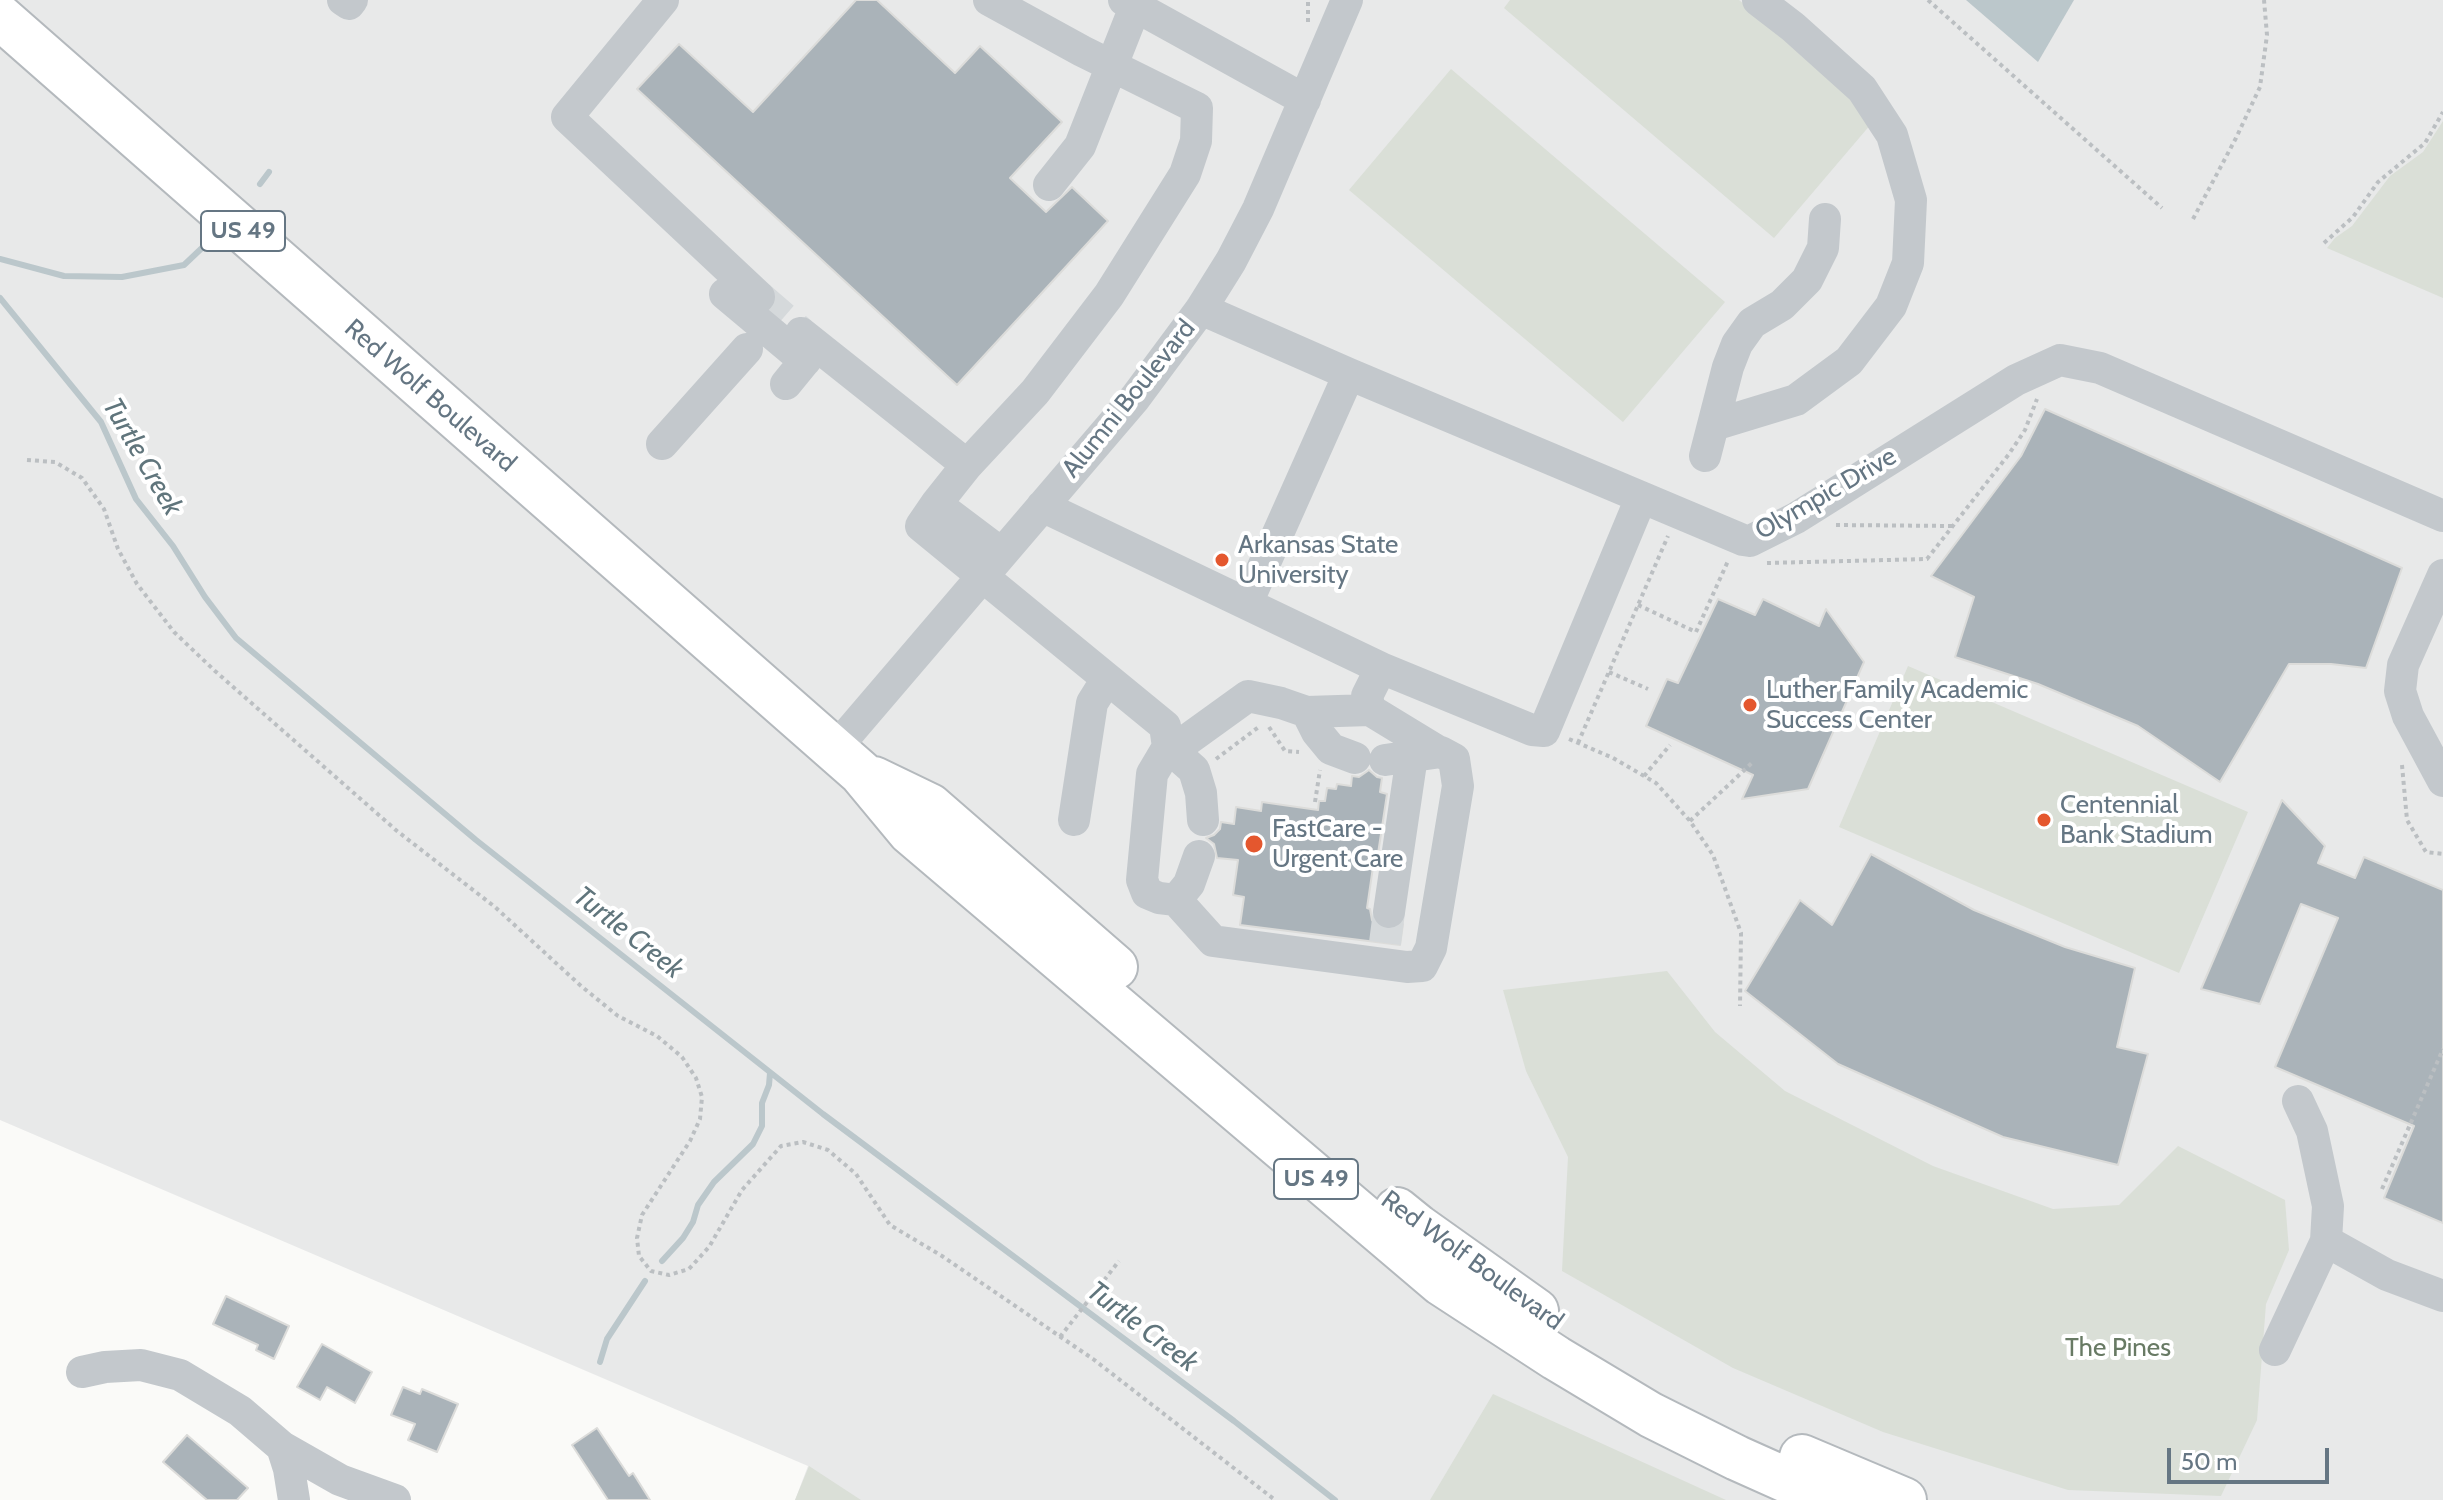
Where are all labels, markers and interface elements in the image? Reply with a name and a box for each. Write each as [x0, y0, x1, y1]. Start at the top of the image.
road number: US 49 [201, 211, 285, 251]
street label: Red Wolf Boulevard [338, 313, 522, 479]
street label: Alumni Boulevard [1056, 314, 1202, 484]
water label: Turtle Creek [95, 392, 189, 522]
street label: Olympic Drive [1750, 441, 1902, 547]
place label: Arkansas State University [1238, 529, 1398, 590]
marker: Arkansas State University [1213, 551, 1231, 569]
place label: Luther Family Academic Success Center [1766, 674, 2028, 736]
marker: Luther Family Academic Success Center [1741, 696, 1759, 714]
place label: Centennial Bank Stadium [2060, 789, 2212, 850]
marker: Centennial Bank Stadium [2035, 811, 2053, 829]
place label: FastCare - Urgent Care [1272, 813, 1403, 874]
marker: FastCare - Urgent Care [1243, 833, 1265, 855]
water label: Turtle Creek [566, 880, 690, 986]
road number: US 49 [1274, 1159, 1358, 1199]
street label: Red Wolf Boulevard [1375, 1185, 1569, 1337]
water label: Turtle Creek [1080, 1274, 1204, 1380]
park label: The Pines [2065, 1332, 2171, 1364]
scale bar [2171, 1432, 2333, 1482]
text: 50 m [2181, 1447, 2237, 1476]

